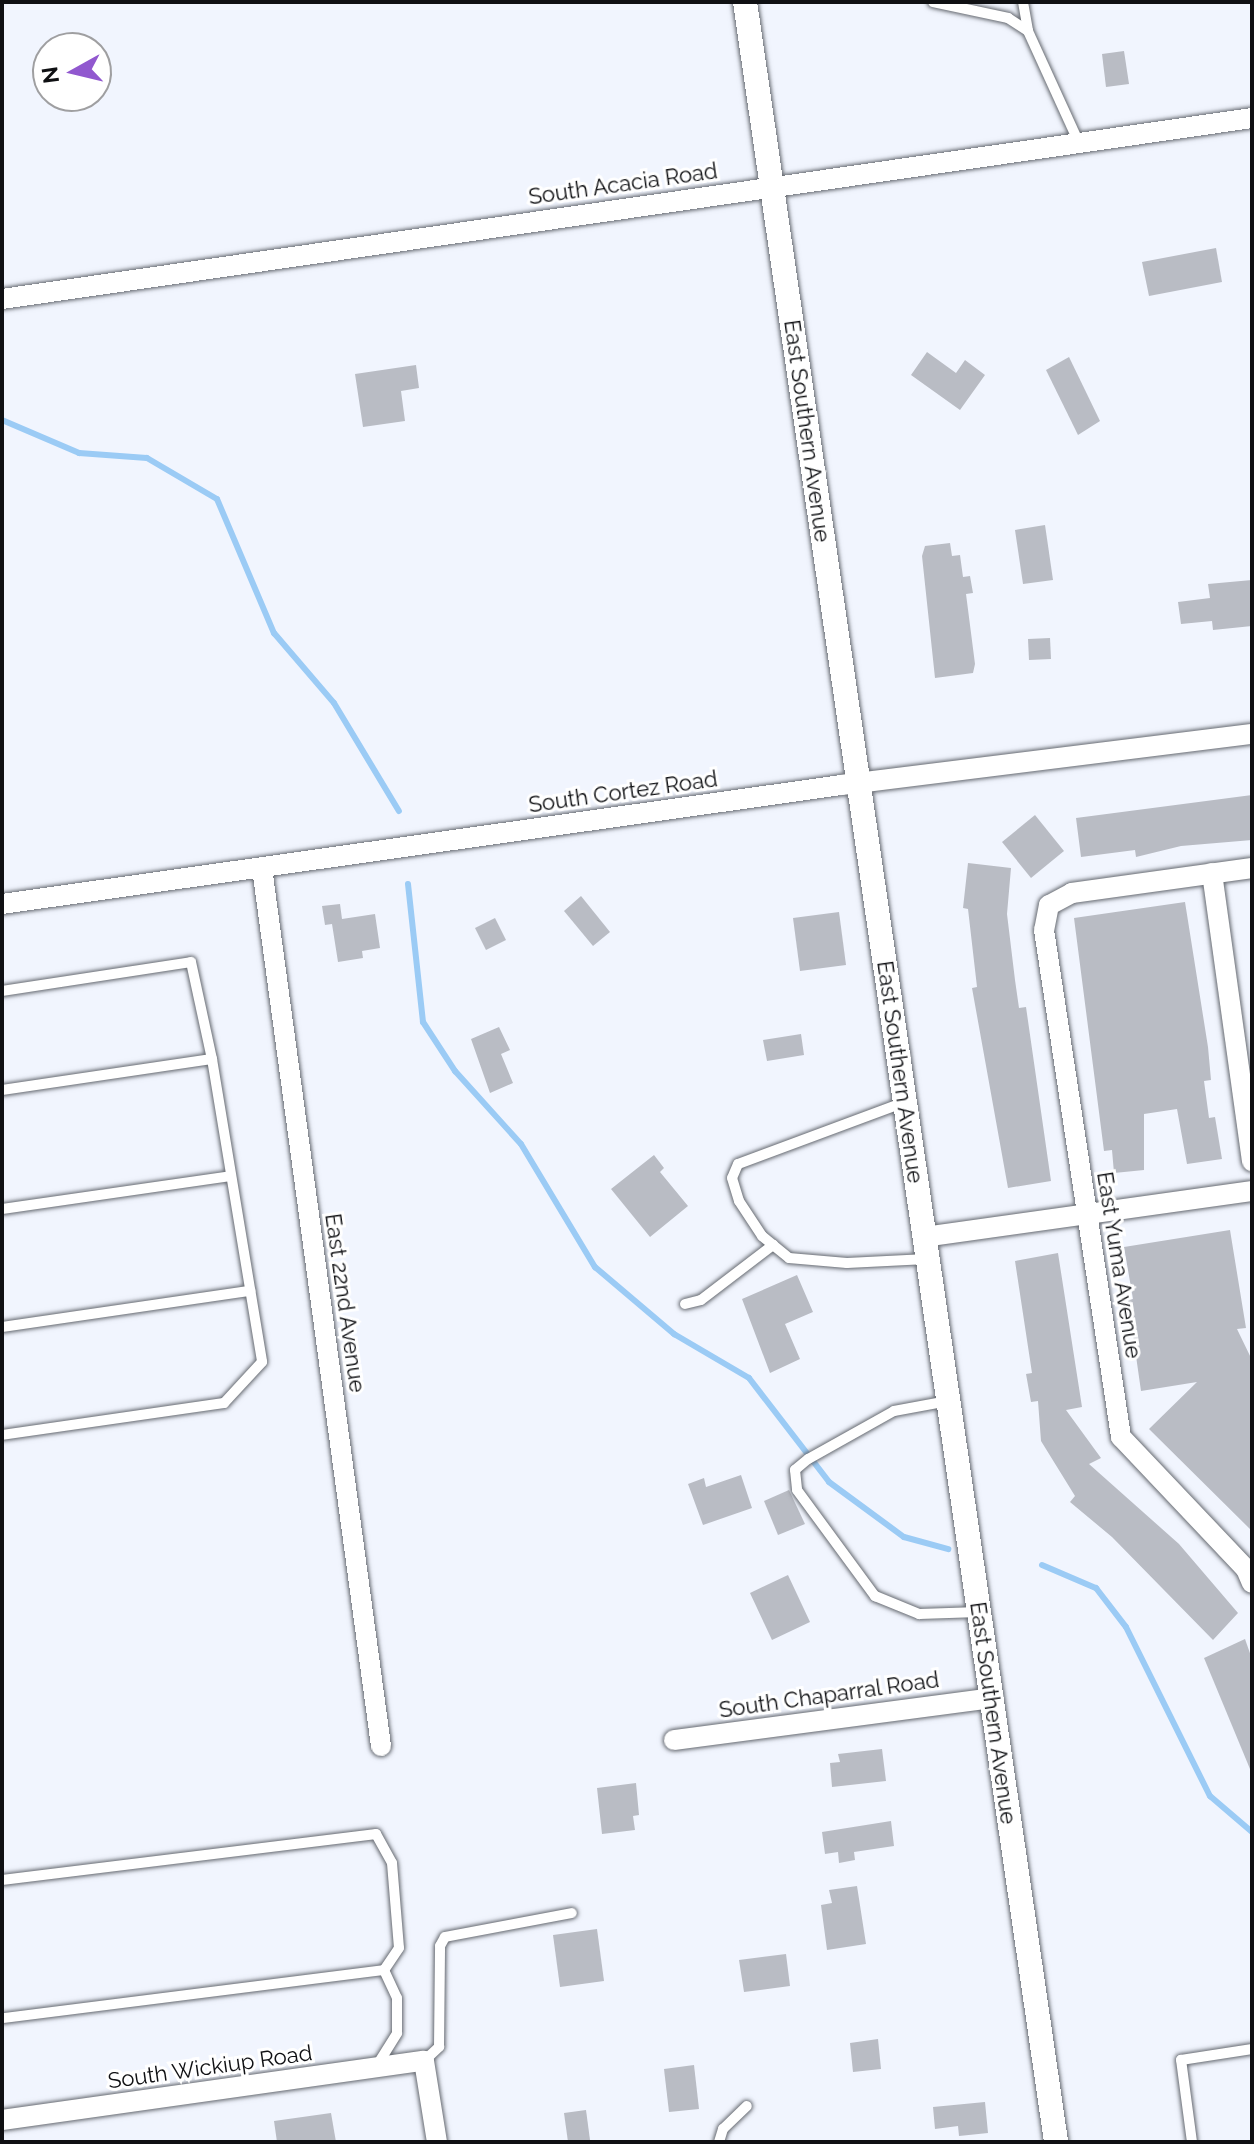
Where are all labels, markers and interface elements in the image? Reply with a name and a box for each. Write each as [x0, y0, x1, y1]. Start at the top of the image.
north arrow [32, 32, 112, 112]
text: N [36, 65, 64, 85]
street label: South Acacia Road [527, 158, 719, 210]
street label: East Southern Avenue [778, 318, 836, 544]
street label: South Cortez Road [527, 766, 719, 818]
street label: East Southern Avenue [871, 959, 929, 1185]
street label: East Yuma Avenue [1091, 1169, 1147, 1361]
street label: East 22nd Avenue [319, 1211, 371, 1395]
street label: East Southern Avenue [964, 1600, 1022, 1826]
street label: South Chaparral Road [717, 1666, 941, 1724]
street label: South Wickiup Road [106, 2040, 314, 2094]

